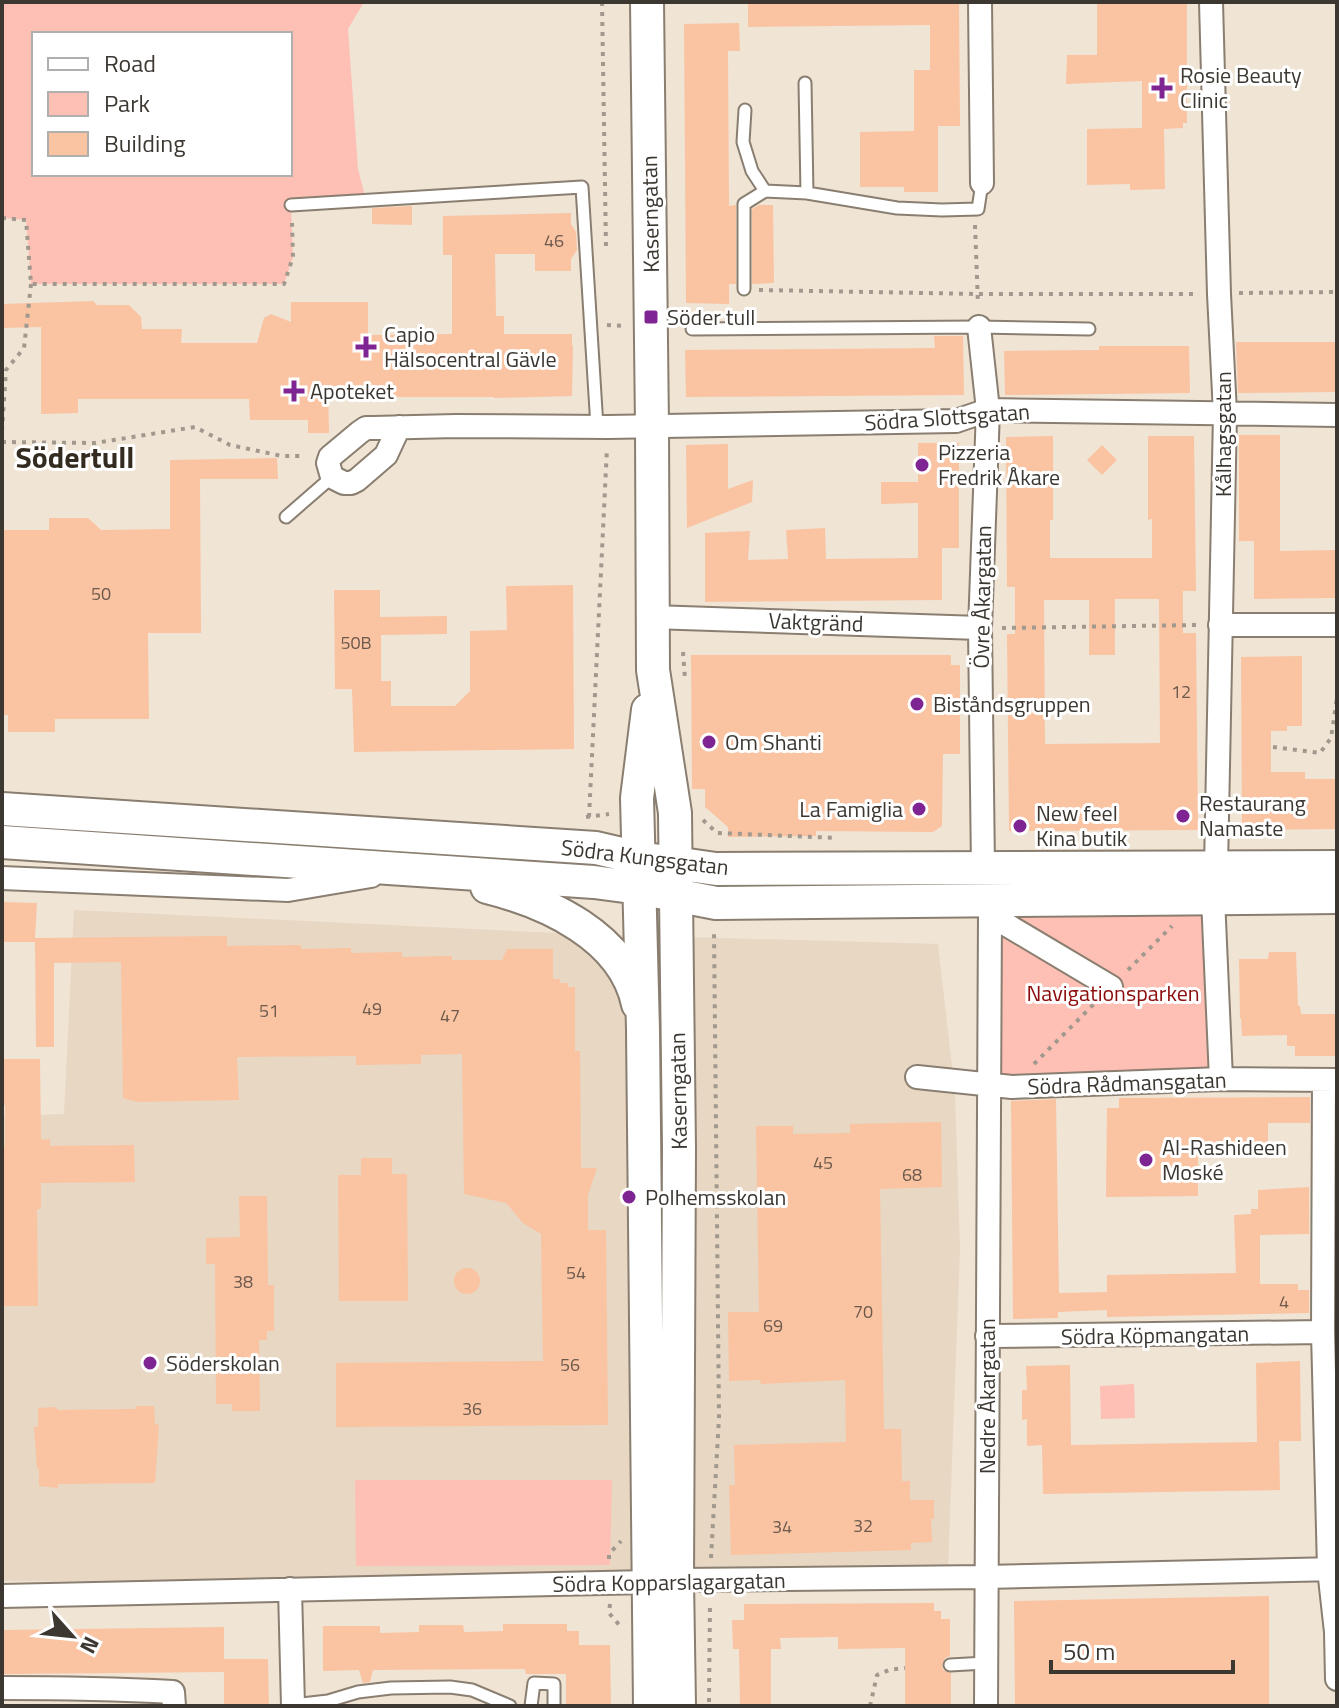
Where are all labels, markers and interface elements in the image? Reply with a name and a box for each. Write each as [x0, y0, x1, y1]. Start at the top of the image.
legend [32, 32, 292, 176]
text: Road [104, 45, 156, 81]
place label: Rosie Beauty Clinic [1180, 58, 1302, 117]
marker: Rosie Beauty Clinic [1151, 77, 1173, 99]
text: Park [104, 85, 150, 121]
text: Building [104, 125, 186, 161]
street label: Kaserngatan [632, 155, 668, 273]
house number: 46 [544, 227, 564, 254]
place label: Söder tull [667, 300, 755, 334]
marker: Söder tull [642, 308, 660, 326]
place label: Capio Hälsocentral Gävle [384, 317, 557, 376]
marker: Capio Hälsocentral Gävle [355, 336, 377, 358]
street label: Kålhagsgatan [1206, 371, 1240, 497]
place label: Apoteket [310, 374, 394, 408]
marker: Apoteket [285, 382, 303, 400]
street label: Södra Slottsgatan [863, 394, 1031, 440]
district label: Södertull [16, 434, 134, 480]
place label: Pizzeria Fredrik Åkare [938, 435, 1060, 494]
marker: Pizzeria Fredrik Åkare [913, 456, 931, 474]
street label: Övre Åkargatan [964, 525, 1000, 669]
house number: 50 [91, 580, 111, 607]
street label: Vaktgränd [768, 603, 864, 641]
house number: 50B [340, 629, 372, 656]
house number: 12 [1171, 678, 1191, 705]
place label: Biståndsgruppen [933, 687, 1091, 721]
marker: Biståndsgruppen [908, 695, 926, 713]
place label: Om Shanti [725, 725, 822, 759]
marker: Om Shanti [700, 733, 718, 751]
place label: Restaurang Namaste [1199, 786, 1306, 845]
place label: La Famiglia [799, 792, 903, 826]
place label: New feel Kina butik [1036, 796, 1128, 855]
marker: La Famiglia [910, 800, 928, 818]
marker: Restaurang Namaste [1174, 807, 1192, 825]
marker: New feel Kina butik [1011, 817, 1029, 835]
street label: Södra Kungsgatan [559, 830, 731, 884]
park label: Navigationsparken [1026, 976, 1200, 1010]
house number: 49 [362, 995, 382, 1022]
house number: 51 [259, 997, 279, 1024]
house number: 47 [440, 1002, 460, 1029]
street label: Kaserngatan [660, 1032, 696, 1150]
street label: Södra Rådmansgatan [1027, 1063, 1227, 1103]
place label: Al-Rashideen Moské [1162, 1130, 1287, 1189]
house number: 45 [813, 1149, 833, 1176]
marker: Al-Rashideen Moské [1137, 1151, 1155, 1169]
house number: 68 [902, 1161, 922, 1188]
place label: Polhemsskolan [645, 1180, 786, 1214]
marker: Polhemsskolan [620, 1188, 638, 1206]
house number: 54 [566, 1259, 586, 1286]
house number: 38 [233, 1268, 253, 1295]
house number: 4 [1279, 1288, 1289, 1315]
house number: 70 [853, 1298, 873, 1325]
house number: 69 [763, 1312, 783, 1339]
street label: Södra Köpmangatan [1061, 1316, 1249, 1354]
street label: Nedre Åkargatan [970, 1318, 1004, 1474]
place label: Söderskolan [166, 1346, 280, 1380]
house number: 56 [560, 1351, 580, 1378]
marker: Söderskolan [141, 1354, 159, 1372]
house number: 36 [462, 1395, 482, 1422]
house number: 32 [853, 1512, 873, 1539]
house number: 34 [772, 1513, 792, 1540]
street label: Södra Kopparslagargatan [552, 1563, 786, 1601]
north arrow [32, 1596, 112, 1676]
scale bar [1051, 1624, 1233, 1674]
text: N [71, 1631, 108, 1660]
text: 50 m [1063, 1633, 1115, 1669]

